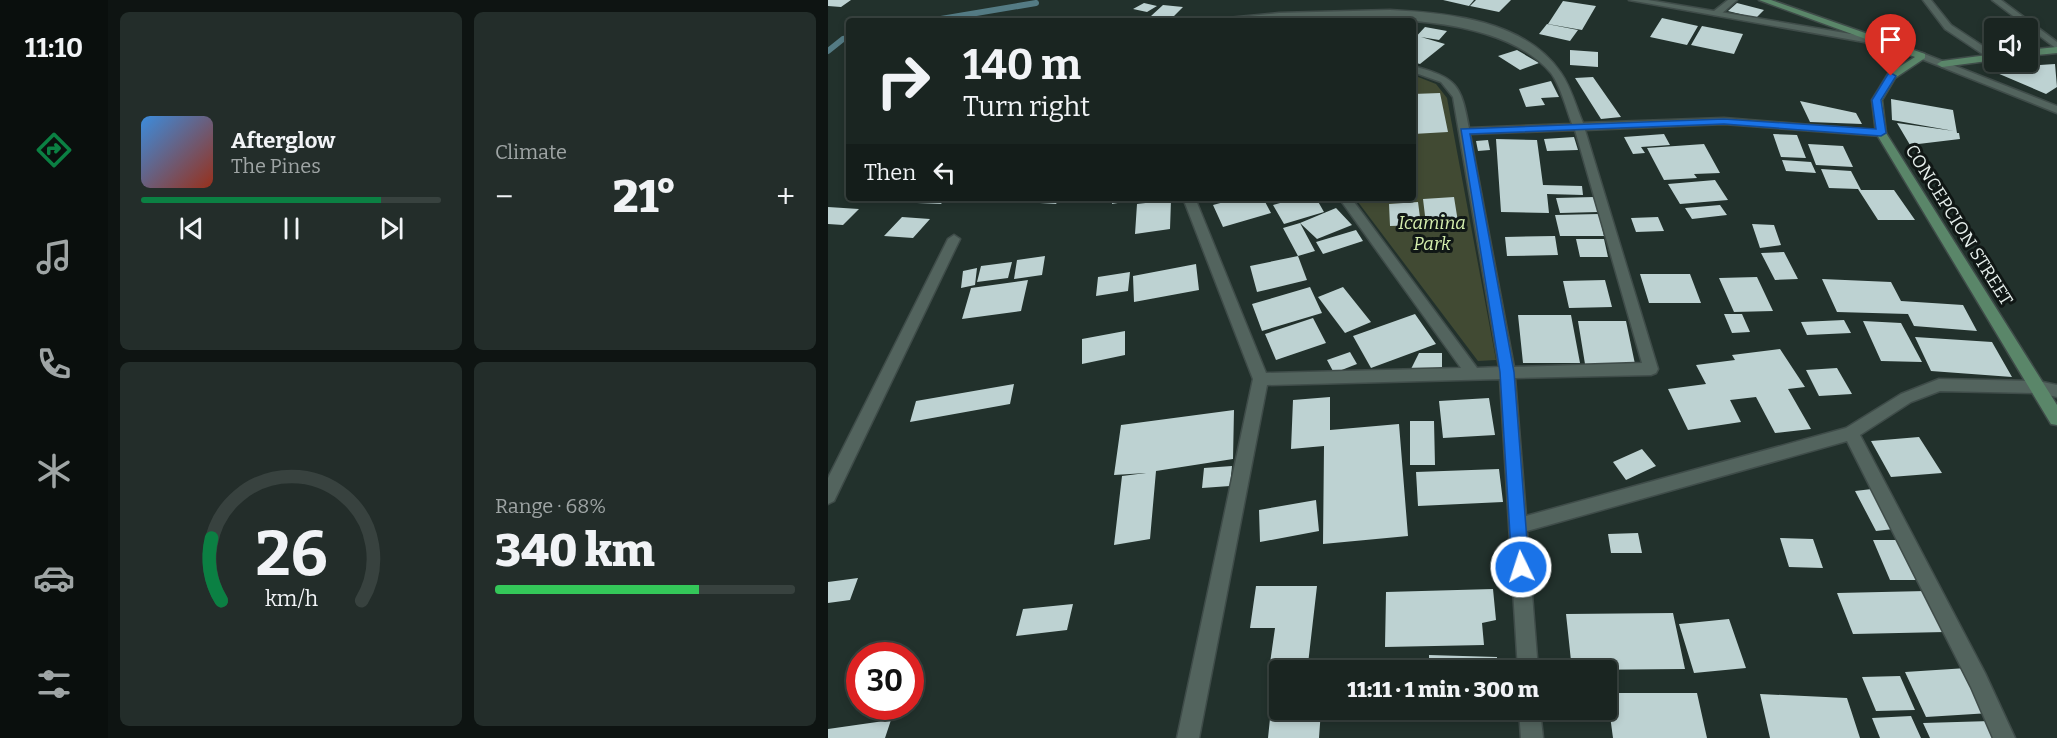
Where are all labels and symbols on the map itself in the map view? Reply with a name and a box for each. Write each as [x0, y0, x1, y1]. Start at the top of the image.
pin [1865, 14, 1916, 76]
street label: CONCEPCION STREET [1900, 140, 2018, 310]
park label: Icamina Park [1398, 212, 1466, 255]
position arrow [1489, 535, 1553, 599]
speed limit sign: 30 [846, 642, 924, 720]

